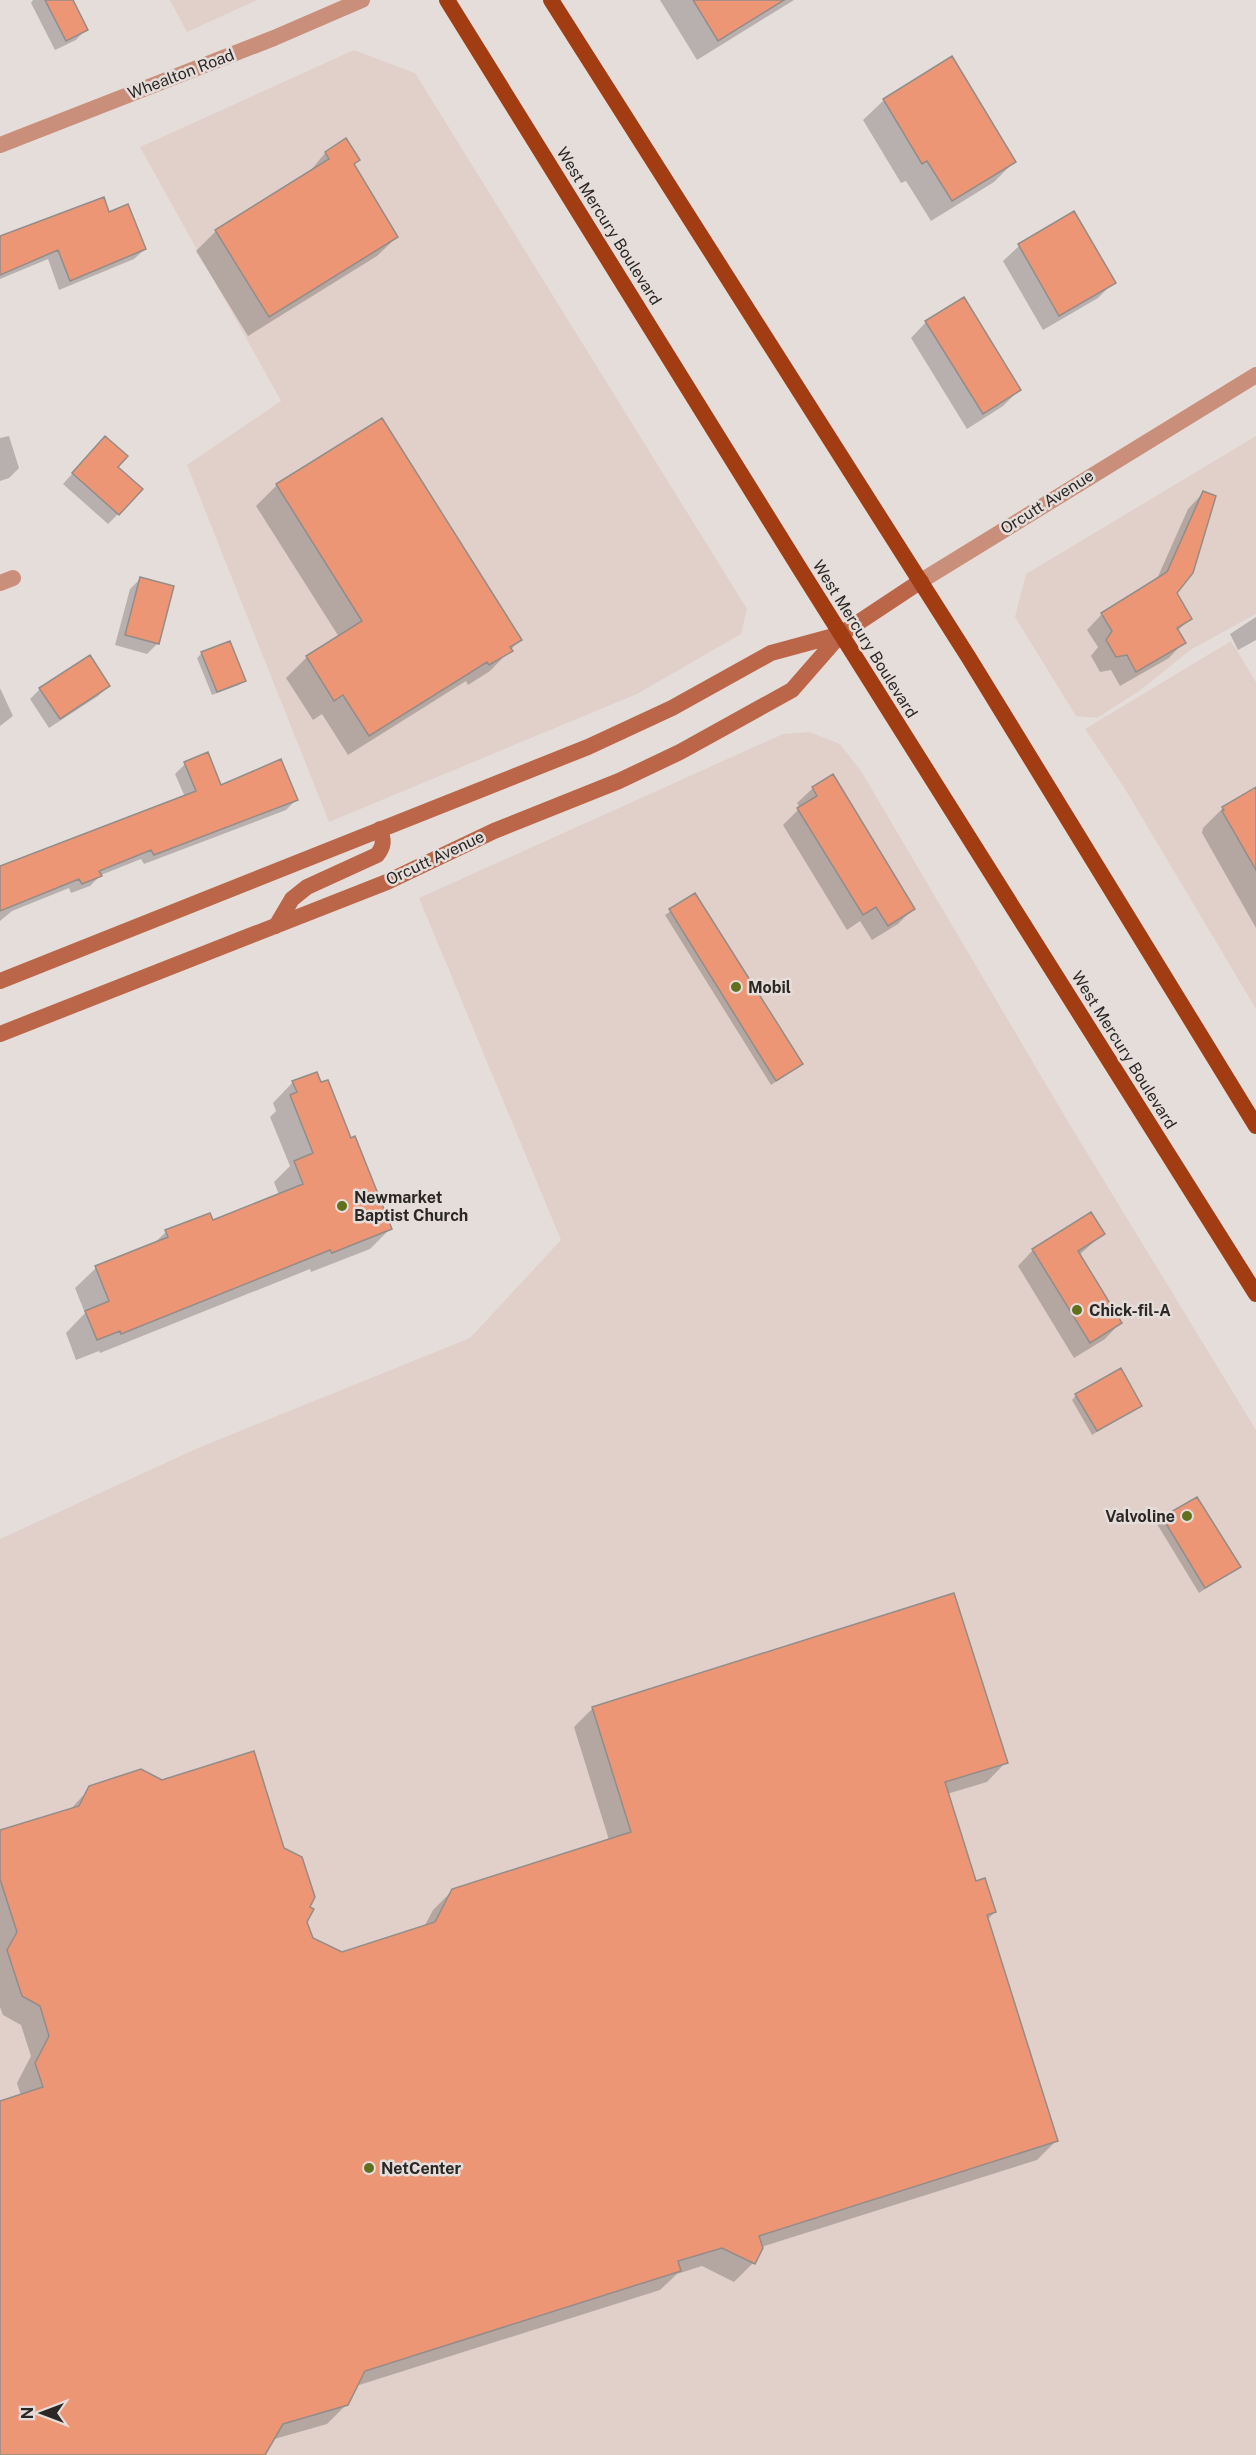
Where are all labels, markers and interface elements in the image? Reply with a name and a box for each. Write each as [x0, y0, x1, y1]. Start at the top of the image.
street label: Whealton Road [125, 45, 237, 103]
street label: West Mercury Boulevard [553, 144, 665, 308]
street label: Orcutt Avenue [997, 466, 1097, 538]
street label: West Mercury Boulevard [809, 557, 921, 721]
street label: Orcutt Avenue [383, 827, 487, 889]
street label: West Mercury Boulevard [1068, 968, 1180, 1132]
place label: Mobil [748, 978, 791, 997]
marker: Mobil [729, 980, 743, 994]
place label: Newmarket Baptist Church [354, 1188, 468, 1225]
marker: Newmarket Baptist Church [335, 1199, 349, 1213]
place label: Chick-fil-A [1089, 1301, 1171, 1320]
marker: Chick-fil-A [1070, 1303, 1084, 1317]
place label: Valvoline [1105, 1507, 1175, 1526]
marker: Valvoline [1180, 1509, 1194, 1523]
place label: NetCenter [381, 2159, 461, 2178]
marker: NetCenter [362, 2161, 376, 2175]
north arrow [12, 2383, 72, 2443]
text: N [18, 2407, 37, 2419]

